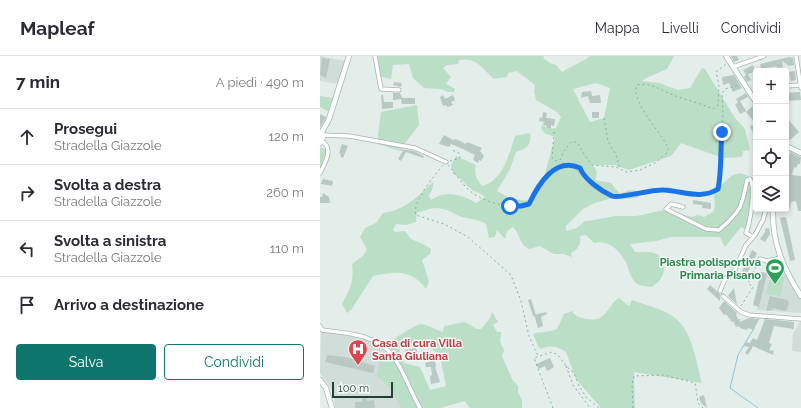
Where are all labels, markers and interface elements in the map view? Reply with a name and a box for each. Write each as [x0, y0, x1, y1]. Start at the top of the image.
text: Mapleaf [20, 17, 95, 39]
text: Mappa [595, 20, 640, 36]
text: Livelli [662, 20, 699, 36]
text: Condividi [721, 20, 781, 36]
map controls [753, 68, 789, 212]
button: + [753, 68, 789, 104]
text: 7 min [16, 72, 60, 92]
text: A piedi · 490 m [216, 75, 304, 90]
button: − [753, 104, 789, 140]
text: Prosegui [54, 120, 117, 138]
route end [713, 123, 731, 141]
icon: ahead [16, 126, 38, 148]
text: 120 m [268, 129, 304, 144]
text: Stradella Giazzole [54, 138, 162, 153]
button: locate [753, 140, 789, 176]
text: Svolta a destra [54, 176, 161, 194]
button: layers [753, 176, 789, 212]
icon: right [16, 182, 38, 204]
text: 260 m [266, 185, 304, 200]
text: Stradella Giazzole [54, 194, 162, 209]
route start [501, 197, 519, 215]
text: Svolta a sinistra [54, 232, 166, 250]
icon: left [16, 238, 38, 260]
text: 110 m [270, 241, 304, 256]
text: Stradella Giazzole [54, 250, 162, 265]
place label: Piastra polisportiva Primaria Pisano [660, 256, 761, 282]
sports icon: Piastra polisportiva Primaria Pisano [764, 257, 786, 285]
icon: arrive [16, 294, 38, 316]
text: Arrivo a destinazione [54, 296, 204, 314]
place label: Casa di cura Villa Santa Giuliana [372, 337, 462, 363]
hospital icon: Casa di cura Villa Santa Giuliana [347, 338, 369, 366]
button: Salva [16, 344, 156, 380]
button: Condividi [164, 344, 304, 380]
scale bar [332, 380, 393, 399]
text: 100 m [338, 382, 369, 395]

